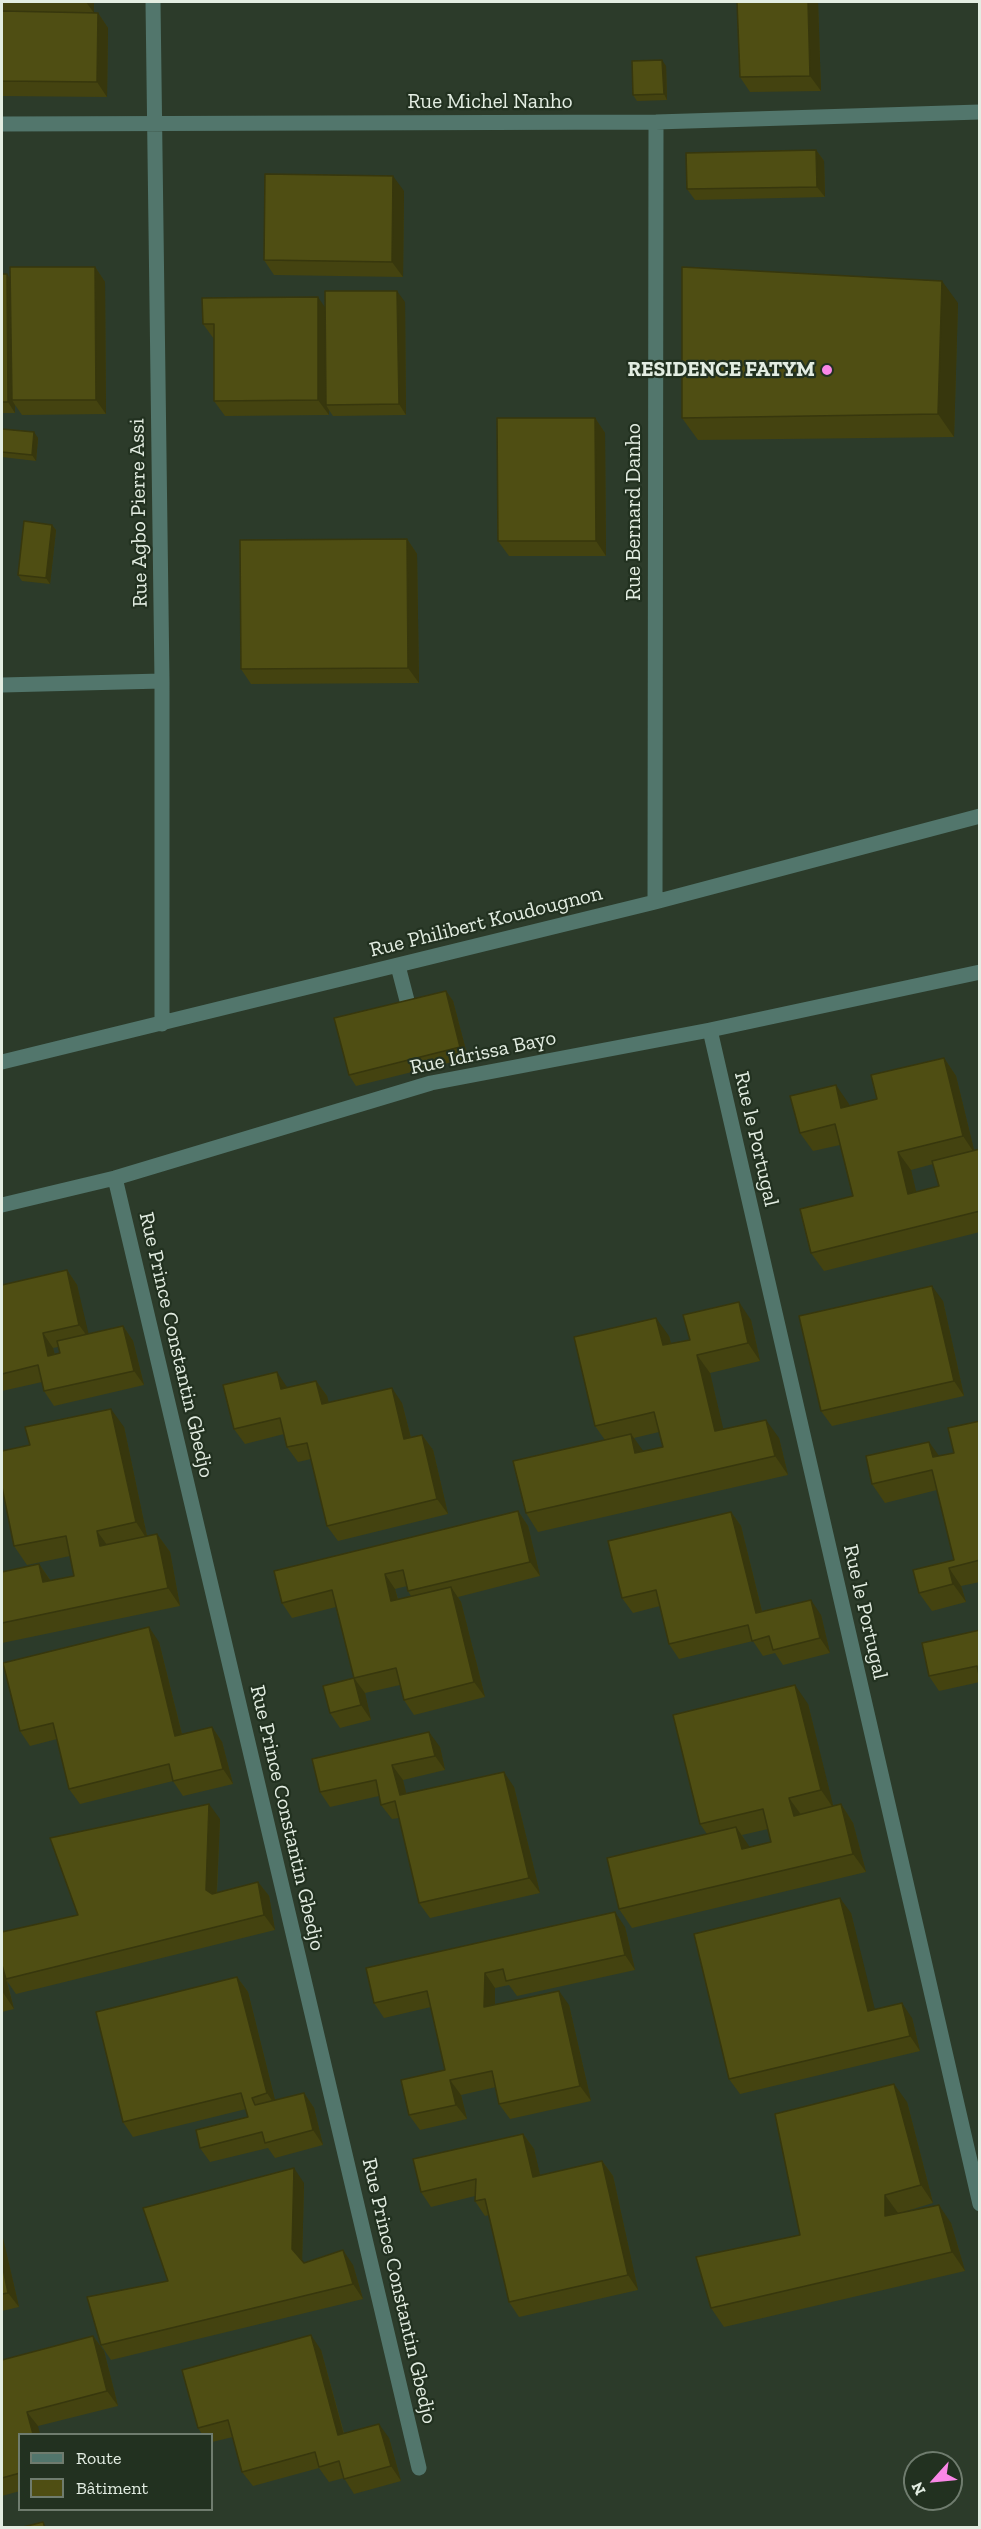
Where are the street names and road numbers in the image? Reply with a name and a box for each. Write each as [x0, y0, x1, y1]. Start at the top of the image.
street label: Rue Michel Nanho [407, 89, 573, 115]
street label: Rue Agbo Pierre Assi [125, 418, 153, 608]
street label: Rue Bernard Danho [621, 423, 647, 601]
street label: Rue Philibert Koudougnon [367, 881, 605, 963]
street label: Rue Idrissa Bayo [408, 1025, 558, 1081]
street label: Rue le Portugal [728, 1069, 784, 1209]
street label: Rue Prince Constantin Gbedjo [133, 1210, 219, 1480]
street label: Rue le Portugal [837, 1542, 893, 1682]
street label: Rue Prince Constantin Gbedjo [244, 1683, 330, 1953]
street label: Rue Prince Constantin Gbedjo [356, 2156, 442, 2426]

